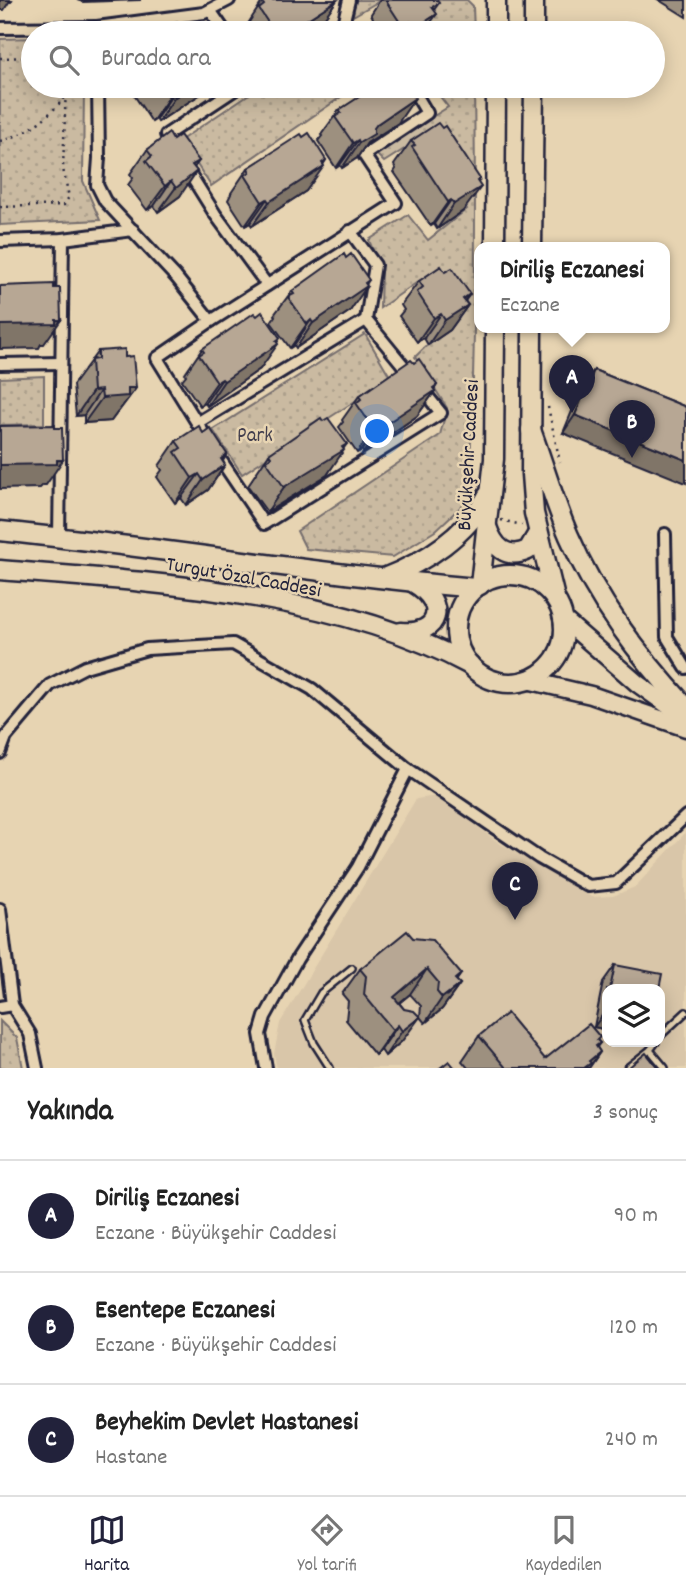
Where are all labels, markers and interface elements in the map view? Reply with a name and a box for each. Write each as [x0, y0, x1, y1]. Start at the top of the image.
search box [21, 21, 665, 98]
icon: search [45, 41, 83, 79]
text: Burada ara [101, 41, 211, 78]
popup [474, 242, 670, 333]
text: Diriliş Eczanesi [500, 253, 644, 290]
text: Eczane [500, 290, 560, 323]
pin: A [549, 355, 595, 413]
street label: Büyükşehir Caddesi [451, 379, 489, 532]
pin: B [609, 400, 655, 458]
your location [360, 414, 394, 448]
park label: Park [237, 422, 273, 452]
street label: Turgut Özal Caddesi [164, 551, 324, 607]
pin: C [492, 862, 538, 920]
map controls [602, 984, 665, 1047]
button: layers [602, 984, 665, 1047]
text: Yakında [28, 1092, 113, 1135]
text: 3 sonuç [593, 1097, 658, 1130]
text: Diriliş Eczanesi [95, 1181, 239, 1218]
text: A [45, 1200, 57, 1233]
text: 90 m [614, 1200, 658, 1233]
text: Eczane · Büyükşehir Caddesi [95, 1218, 337, 1251]
text: Esentepe Eczanesi [95, 1293, 275, 1330]
text: B [46, 1312, 56, 1345]
text: 120 m [609, 1312, 658, 1345]
text: Eczane · Büyükşehir Caddesi [95, 1330, 337, 1363]
text: Beyhekim Devlet Hastanesi [95, 1405, 358, 1442]
text: C [45, 1424, 57, 1457]
text: 240 m [605, 1424, 658, 1457]
text: Hastane [95, 1442, 167, 1475]
tab: Harita [84, 1511, 129, 1580]
tab: Yol tarifi [297, 1511, 357, 1580]
tab: Kaydedilen [525, 1511, 602, 1580]

